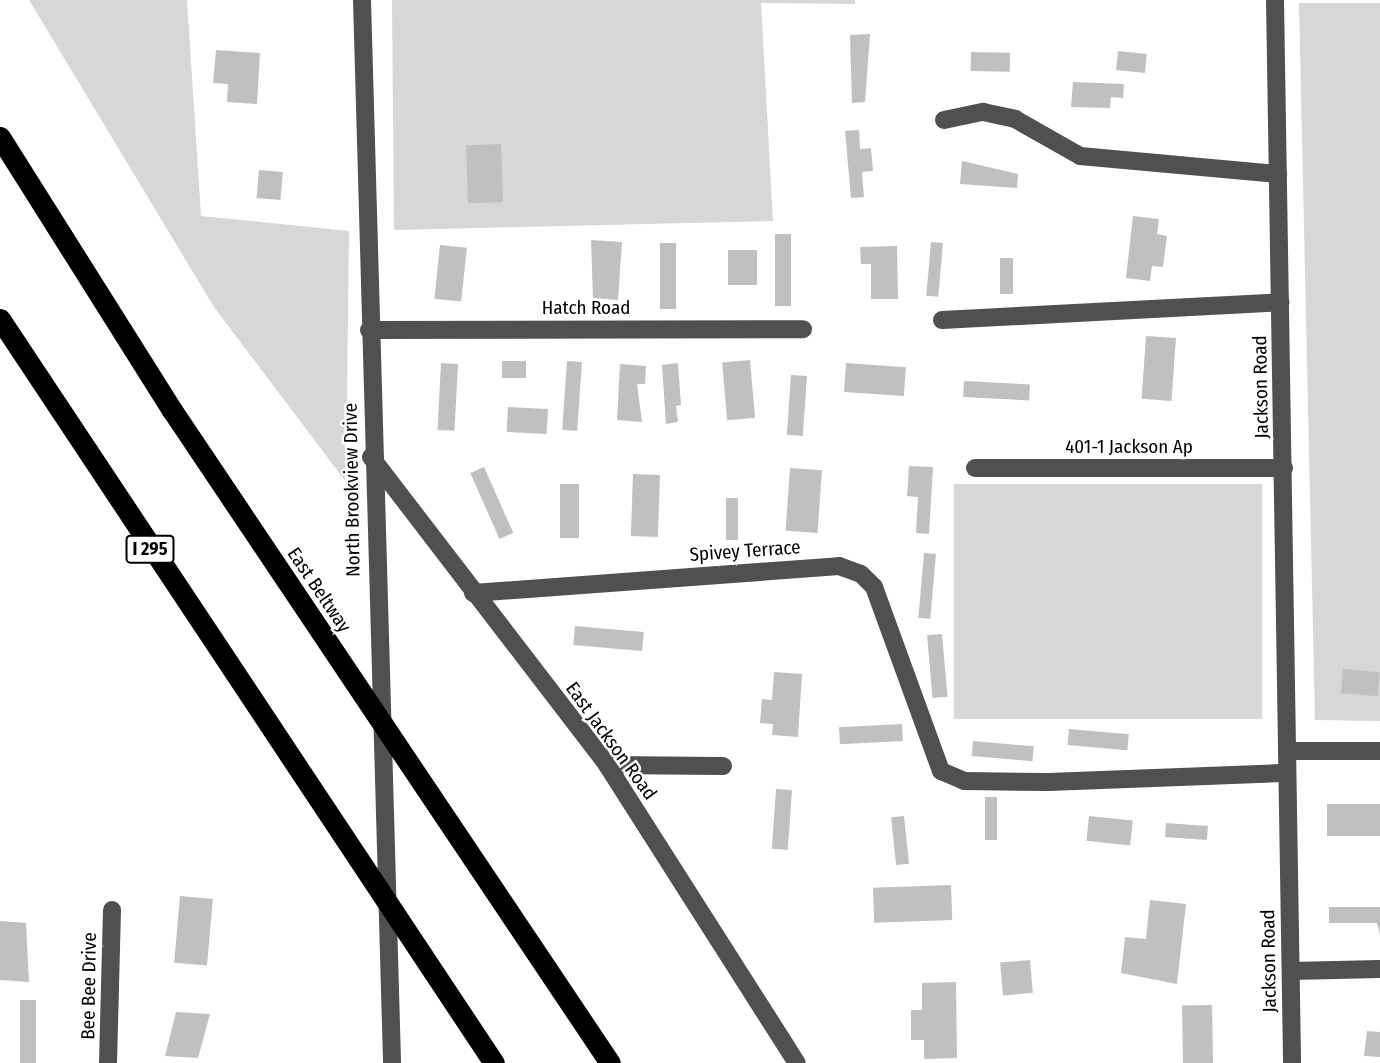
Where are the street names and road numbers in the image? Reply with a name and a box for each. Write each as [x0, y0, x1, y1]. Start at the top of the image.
street label: Hatch Road [542, 297, 630, 319]
street label: Jackson Road [1249, 335, 1273, 439]
street label: North Brookview Drive [339, 403, 365, 577]
street label: 401-1 Jackson Ap [1065, 436, 1193, 458]
road number: I 295 [125, 534, 174, 564]
street label: Spivey Terrace [689, 536, 801, 566]
street label: East Beltway [282, 543, 356, 637]
street label: East Jackson Road [561, 678, 661, 804]
street label: Jackson Road [1257, 909, 1281, 1013]
street label: Bee Bee Drive [77, 932, 101, 1040]

